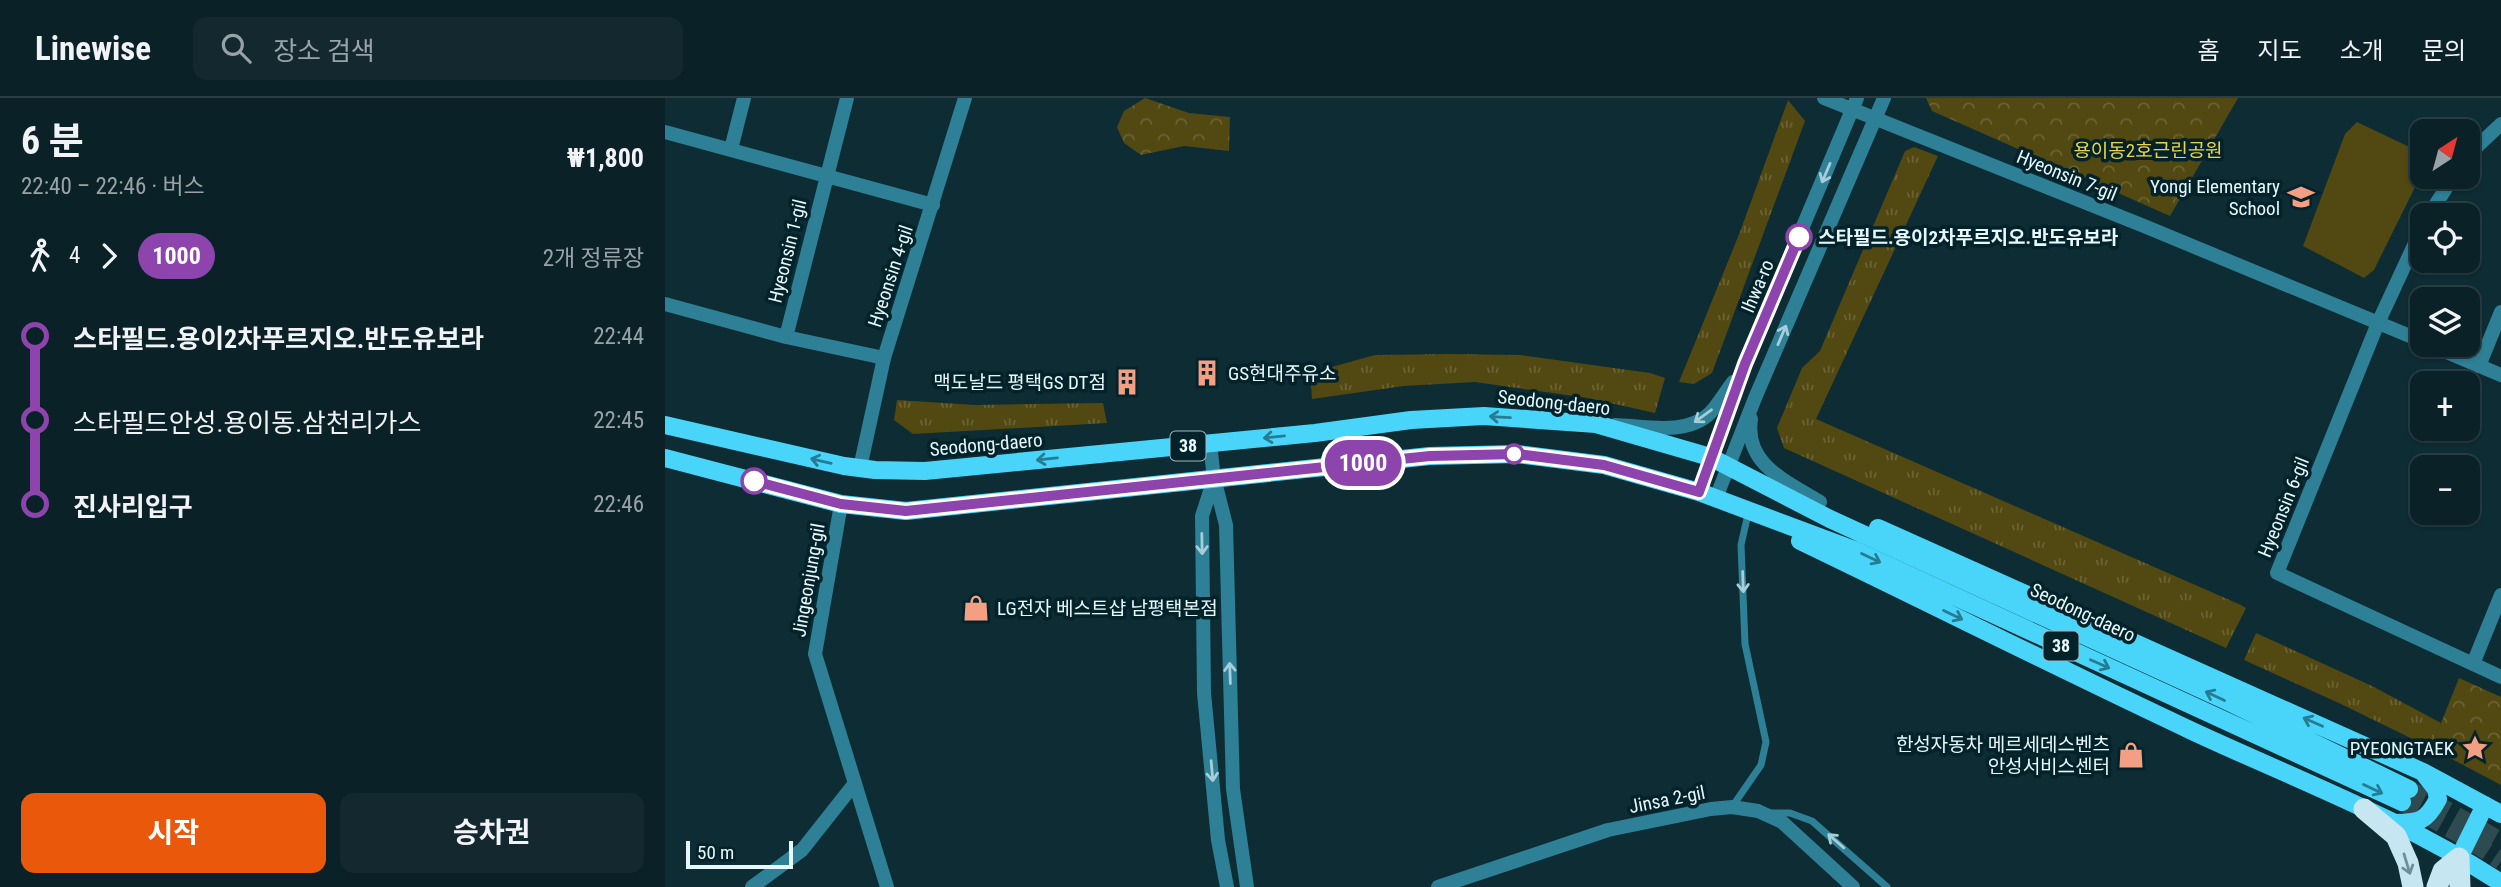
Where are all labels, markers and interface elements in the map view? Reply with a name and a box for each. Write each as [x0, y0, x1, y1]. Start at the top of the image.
search box [193, 17, 683, 80]
text: Linewise [35, 29, 151, 68]
icon: search [217, 29, 255, 67]
text: 장소 검색 [273, 36, 375, 66]
text: 홈 [2197, 37, 2219, 65]
text: 지도 [2257, 37, 2302, 65]
text: 소개 [2340, 37, 2384, 65]
text: 문의 [2422, 37, 2466, 65]
text: 6 분 [21, 119, 84, 163]
north arrow [2410, 119, 2480, 189]
map controls [2410, 119, 2480, 525]
park label: 용이동2호근린공원 [2073, 139, 2223, 162]
text: ₩1,800 [567, 143, 644, 173]
street label: Hyeonsin 7-gil [2013, 145, 2120, 206]
one-way arrow [1819, 161, 1832, 183]
text: 22:40 – 22:46 · 버스 [21, 173, 205, 200]
place label: Yongi Elementary School [2150, 175, 2280, 220]
school or university icon: Yongi Elementary School [2286, 182, 2316, 212]
street label: Hyeonsin 1-gil [764, 197, 811, 305]
button: locate [2410, 203, 2480, 273]
street label: Hyeonsin 4-gil [863, 222, 918, 330]
marker: 스타필드.용이2차푸르지오.반도유보라 [1786, 224, 1812, 250]
place label: 스타필드.용이2차푸르지오.반도유보라 [1818, 226, 2119, 249]
icon: walk [21, 237, 59, 275]
icon: forward [90, 237, 128, 275]
text: 4 [69, 242, 80, 269]
text: 1000 [152, 242, 201, 270]
text: 2개 정류장 [543, 245, 644, 272]
street label: Ihwa-ro [1736, 256, 1779, 316]
button: layers [2410, 287, 2480, 357]
text: 22:44 [593, 323, 644, 350]
text: 스타필드.용이2차푸르지오.반도유보라 [73, 324, 484, 354]
one-way arrow [1776, 325, 1789, 346]
building icon: GS현대주유소 [1192, 358, 1222, 388]
place label: GS현대주유소 [1228, 362, 1336, 385]
building icon: 맥도날드 평택GS DT점 [1112, 367, 1142, 397]
place label: 맥도날드 평택GS DT점 [933, 371, 1106, 394]
button: + [2410, 371, 2480, 441]
street label: Seodong-daero [1496, 385, 1611, 420]
text: 22:45 [593, 407, 644, 434]
text: 스타필드안성.용이동.삼천리가스 [73, 408, 422, 438]
one-way arrow [1694, 409, 1713, 424]
one-way arrow [1489, 411, 1512, 424]
street label: Seodong-daero [929, 428, 1043, 461]
one-way arrow [1263, 431, 1286, 444]
road number: 38 [1170, 432, 1205, 460]
line badge: 1000 [1314, 440, 1412, 486]
unlabelled marker [1504, 444, 1524, 464]
text: 1000 [1339, 449, 1387, 477]
one-way arrow [810, 453, 833, 467]
one-way arrow [1036, 453, 1059, 466]
street label: Hyeonsin 6-gil [2253, 454, 2314, 561]
button: − [2410, 455, 2480, 525]
unlabelled marker [741, 468, 767, 494]
text: 22:46 [593, 491, 644, 518]
text: 진사리입구 [73, 492, 193, 522]
street label: Jingeonjung-gil [787, 522, 830, 639]
one-way arrow [1196, 532, 1209, 555]
one-way arrow [1860, 552, 1881, 565]
one-way arrow [1736, 570, 1749, 593]
street label: Seodong-daero [2027, 578, 2139, 647]
shop icon: LG전자 베스트샵 남평택본점 [961, 593, 991, 623]
place label: LG전자 베스트샵 남평택본점 [997, 597, 1218, 620]
one-way arrow [1942, 609, 1963, 622]
road number: 38 [2043, 632, 2079, 660]
one-way arrow [2089, 658, 2110, 671]
one-way arrow [1223, 662, 1236, 685]
one-way arrow [2205, 688, 2226, 702]
one-way arrow [2303, 715, 2324, 728]
place label: 한성자동차 메르세데스벤츠 안성서비스센터 [1896, 733, 2110, 778]
place icon: PYEONGTAEK [2460, 733, 2490, 763]
place label: PYEONGTAEK [2350, 737, 2455, 760]
shop icon: 한성자동차 메르세데스벤츠 안성서비스센터 [2116, 740, 2146, 770]
one-way arrow [1205, 760, 1218, 782]
street label: Jinsa 2-gil [1627, 781, 1707, 818]
one-way arrow [2362, 783, 2384, 796]
button: 시작 [21, 793, 326, 873]
button: 승차권 [340, 793, 644, 873]
one-way arrow [1827, 833, 1845, 849]
scale bar [686, 838, 793, 870]
text: 50 m [697, 841, 734, 864]
one-way arrow [2402, 853, 2414, 875]

